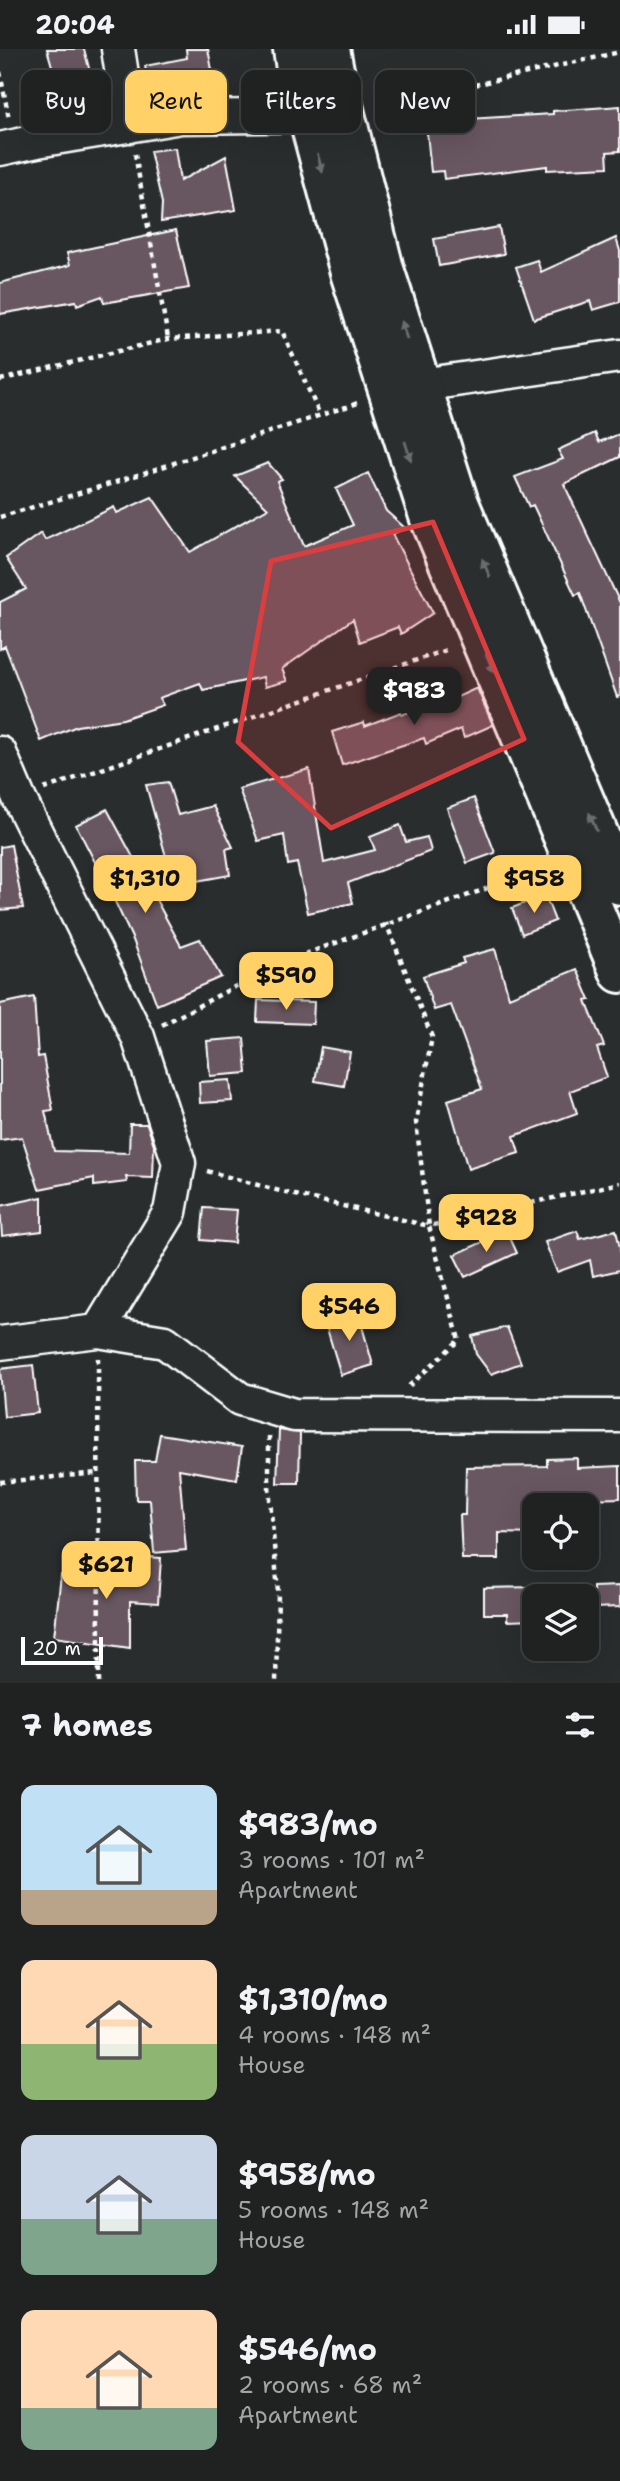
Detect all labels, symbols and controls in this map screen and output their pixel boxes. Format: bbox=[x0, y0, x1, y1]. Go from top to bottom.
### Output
text: 20:04 bbox=[35, 7, 115, 42]
chip: Buy bbox=[21, 70, 111, 133]
chip: Rent bbox=[125, 70, 227, 133]
chip: Filters bbox=[241, 70, 361, 133]
chip: New bbox=[375, 70, 475, 133]
one-way arrow bbox=[316, 153, 326, 174]
one-way arrow bbox=[398, 319, 408, 340]
one-way arrow bbox=[403, 440, 413, 461]
one-way arrow bbox=[480, 557, 491, 578]
one-way arrow bbox=[485, 652, 496, 673]
pin: $983 bbox=[373, 667, 455, 727]
text: $983 bbox=[383, 675, 446, 705]
one-way arrow bbox=[588, 812, 599, 833]
pin: $1,310 bbox=[88, 855, 202, 915]
pin: $958 bbox=[493, 855, 575, 915]
text: $1,310 bbox=[109, 863, 181, 893]
text: $958 bbox=[503, 863, 565, 893]
pin: $590 bbox=[245, 953, 327, 1012]
text: $590 bbox=[255, 960, 317, 990]
pin: $928 bbox=[445, 1195, 527, 1254]
text: $928 bbox=[455, 1202, 517, 1232]
pin: $546 bbox=[308, 1283, 390, 1343]
text: $546 bbox=[318, 1291, 380, 1321]
map controls bbox=[522, 1493, 599, 1661]
button: locate bbox=[522, 1493, 599, 1570]
pin: $621 bbox=[65, 1541, 147, 1601]
text: $621 bbox=[78, 1549, 134, 1579]
button: layers bbox=[522, 1584, 599, 1661]
scale bar bbox=[21, 1634, 103, 1666]
text: 20 m bbox=[32, 1636, 81, 1661]
text: 7 homes bbox=[21, 1705, 153, 1746]
icon: filters bbox=[561, 1706, 599, 1744]
text: $983/mo bbox=[238, 1804, 378, 1845]
icon: home bbox=[77, 1813, 161, 1897]
text: 3 rooms · 101 m² bbox=[238, 1845, 425, 1875]
text: Apartment bbox=[238, 1875, 358, 1905]
text: $1,310/mo bbox=[238, 1979, 388, 2020]
icon: home bbox=[77, 1988, 161, 2072]
text: 4 rooms · 148 m² bbox=[238, 2020, 431, 2050]
text: House bbox=[238, 2050, 306, 2080]
text: $958/mo bbox=[238, 2154, 376, 2195]
icon: home bbox=[77, 2163, 161, 2247]
text: 5 rooms · 148 m² bbox=[238, 2195, 429, 2225]
text: House bbox=[238, 2225, 306, 2255]
text: $546/mo bbox=[238, 2329, 377, 2370]
icon: home bbox=[77, 2338, 161, 2422]
text: 2 rooms · 68 m² bbox=[238, 2370, 422, 2400]
text: Apartment bbox=[238, 2400, 358, 2430]

